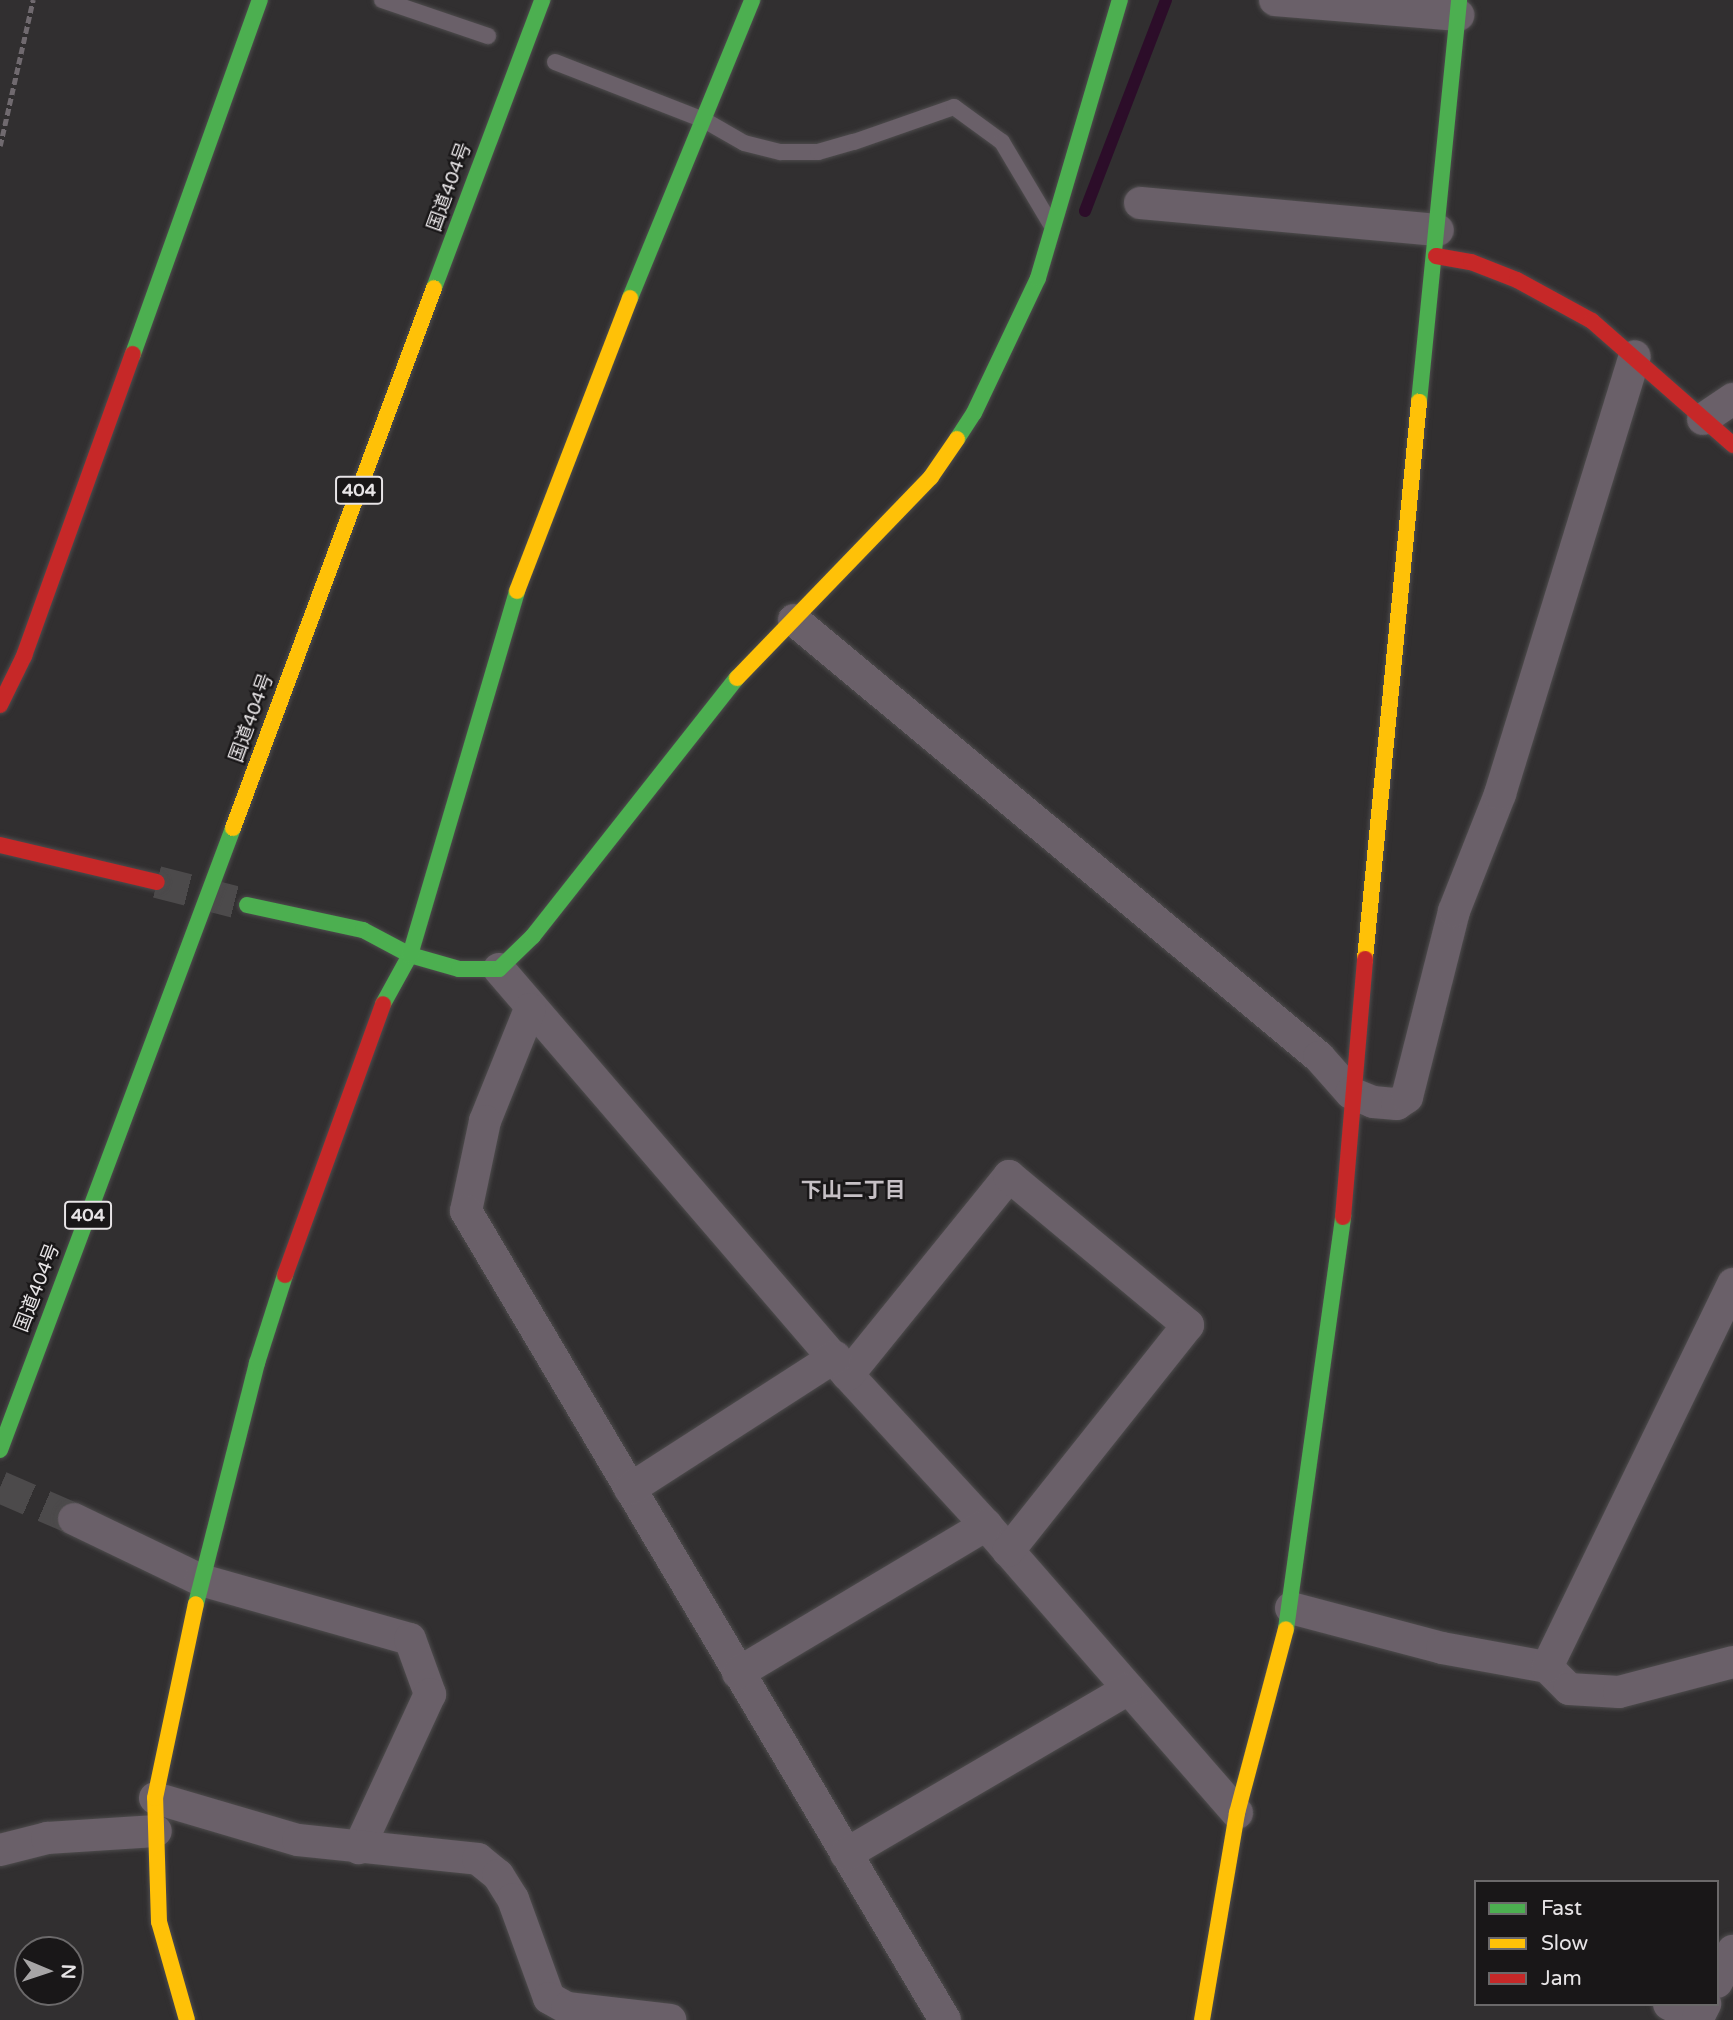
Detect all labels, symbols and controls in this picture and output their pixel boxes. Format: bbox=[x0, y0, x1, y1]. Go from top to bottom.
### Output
street label: 国道404号 bbox=[423, 140, 477, 234]
road number: 404 bbox=[334, 476, 384, 504]
street label: 国道404号 bbox=[225, 671, 279, 765]
district label: 下山二丁目 bbox=[801, 1178, 905, 1204]
road number: 404 bbox=[64, 1200, 112, 1230]
street label: 国道404号 bbox=[11, 1241, 65, 1335]
legend bbox=[1474, 1880, 1719, 2006]
text: Fast bbox=[1541, 1896, 1582, 1921]
text: Slow bbox=[1541, 1931, 1588, 1956]
north arrow bbox=[14, 1936, 84, 2006]
text: N bbox=[57, 1964, 79, 1980]
text: Jam bbox=[1541, 1966, 1582, 1991]

